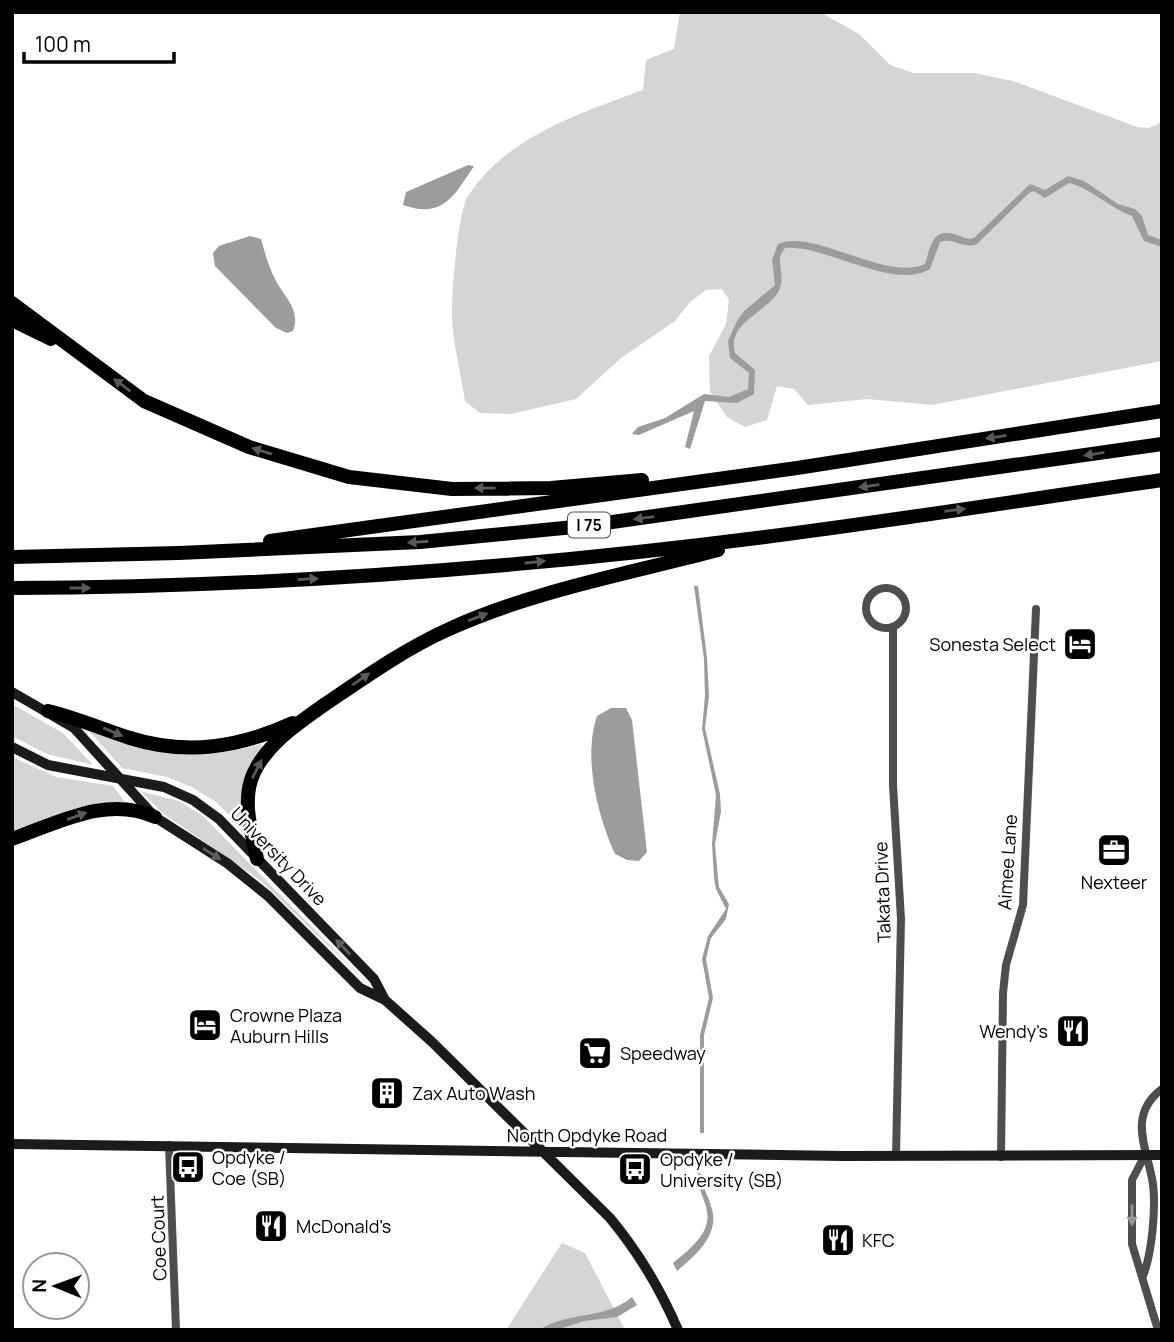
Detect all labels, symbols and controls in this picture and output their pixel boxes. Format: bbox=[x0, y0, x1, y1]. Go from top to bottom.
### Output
scale bar bbox=[24, 21, 175, 65]
text: 100 m bbox=[35, 30, 91, 58]
one-way arrow bbox=[113, 378, 131, 392]
one-way arrow bbox=[985, 432, 1007, 443]
one-way arrow bbox=[251, 446, 272, 456]
one-way arrow bbox=[1083, 449, 1105, 460]
one-way arrow bbox=[858, 481, 880, 492]
one-way arrow bbox=[474, 482, 496, 494]
one-way arrow bbox=[944, 504, 966, 515]
road number: I 75 bbox=[568, 512, 610, 538]
one-way arrow bbox=[633, 513, 655, 524]
one-way arrow bbox=[406, 536, 428, 547]
one-way arrow bbox=[524, 556, 546, 567]
one-way arrow bbox=[297, 574, 319, 585]
one-way arrow bbox=[70, 582, 92, 594]
one-way arrow bbox=[468, 612, 489, 623]
hotel icon: Sonesta Select bbox=[1061, 625, 1099, 663]
place label: Sonesta Select bbox=[929, 632, 1056, 656]
one-way arrow bbox=[352, 672, 370, 686]
one-way arrow bbox=[103, 726, 124, 737]
one-way arrow bbox=[251, 759, 262, 779]
street label: University Drive bbox=[226, 801, 332, 911]
one-way arrow bbox=[66, 810, 87, 821]
street label: Aimee Lane bbox=[992, 813, 1022, 911]
office icon: Nexteer bbox=[1095, 831, 1133, 869]
street label: Takata Drive bbox=[868, 841, 896, 943]
one-way arrow bbox=[202, 847, 221, 860]
place label: Nexteer bbox=[1081, 870, 1148, 894]
one-way arrow bbox=[336, 939, 352, 956]
place label: Crowne Plaza Auburn Hills bbox=[230, 1003, 342, 1048]
hotel icon: Crowne Plaza Auburn Hills bbox=[186, 1006, 224, 1044]
restaurant icon: Wendy's bbox=[1054, 1012, 1092, 1050]
place label: Wendy's bbox=[979, 1019, 1048, 1043]
supermarket icon: Speedway bbox=[576, 1034, 614, 1072]
place label: Speedway bbox=[620, 1041, 706, 1065]
building icon: Zax Auto Wash bbox=[368, 1074, 406, 1112]
place label: Zax Auto Wash bbox=[412, 1081, 536, 1105]
street label: North Opdyke Road bbox=[507, 1123, 667, 1147]
place label: Opdyke / Coe (SB) bbox=[212, 1145, 286, 1190]
place label: Opdyke / University (SB) bbox=[660, 1147, 783, 1192]
bus stop icon: Opdyke / Coe (SB) bbox=[169, 1148, 207, 1186]
bus stop icon: Opdyke / University (SB) bbox=[616, 1150, 654, 1188]
street label: Coe Court bbox=[145, 1195, 171, 1281]
one-way arrow bbox=[1126, 1204, 1138, 1226]
restaurant icon: McDonald's bbox=[252, 1207, 290, 1245]
place label: McDonald's bbox=[296, 1214, 391, 1238]
restaurant icon: KFC bbox=[819, 1221, 857, 1259]
place label: KFC bbox=[862, 1228, 895, 1252]
north arrow bbox=[21, 1251, 91, 1321]
text: N bbox=[26, 1279, 52, 1293]

